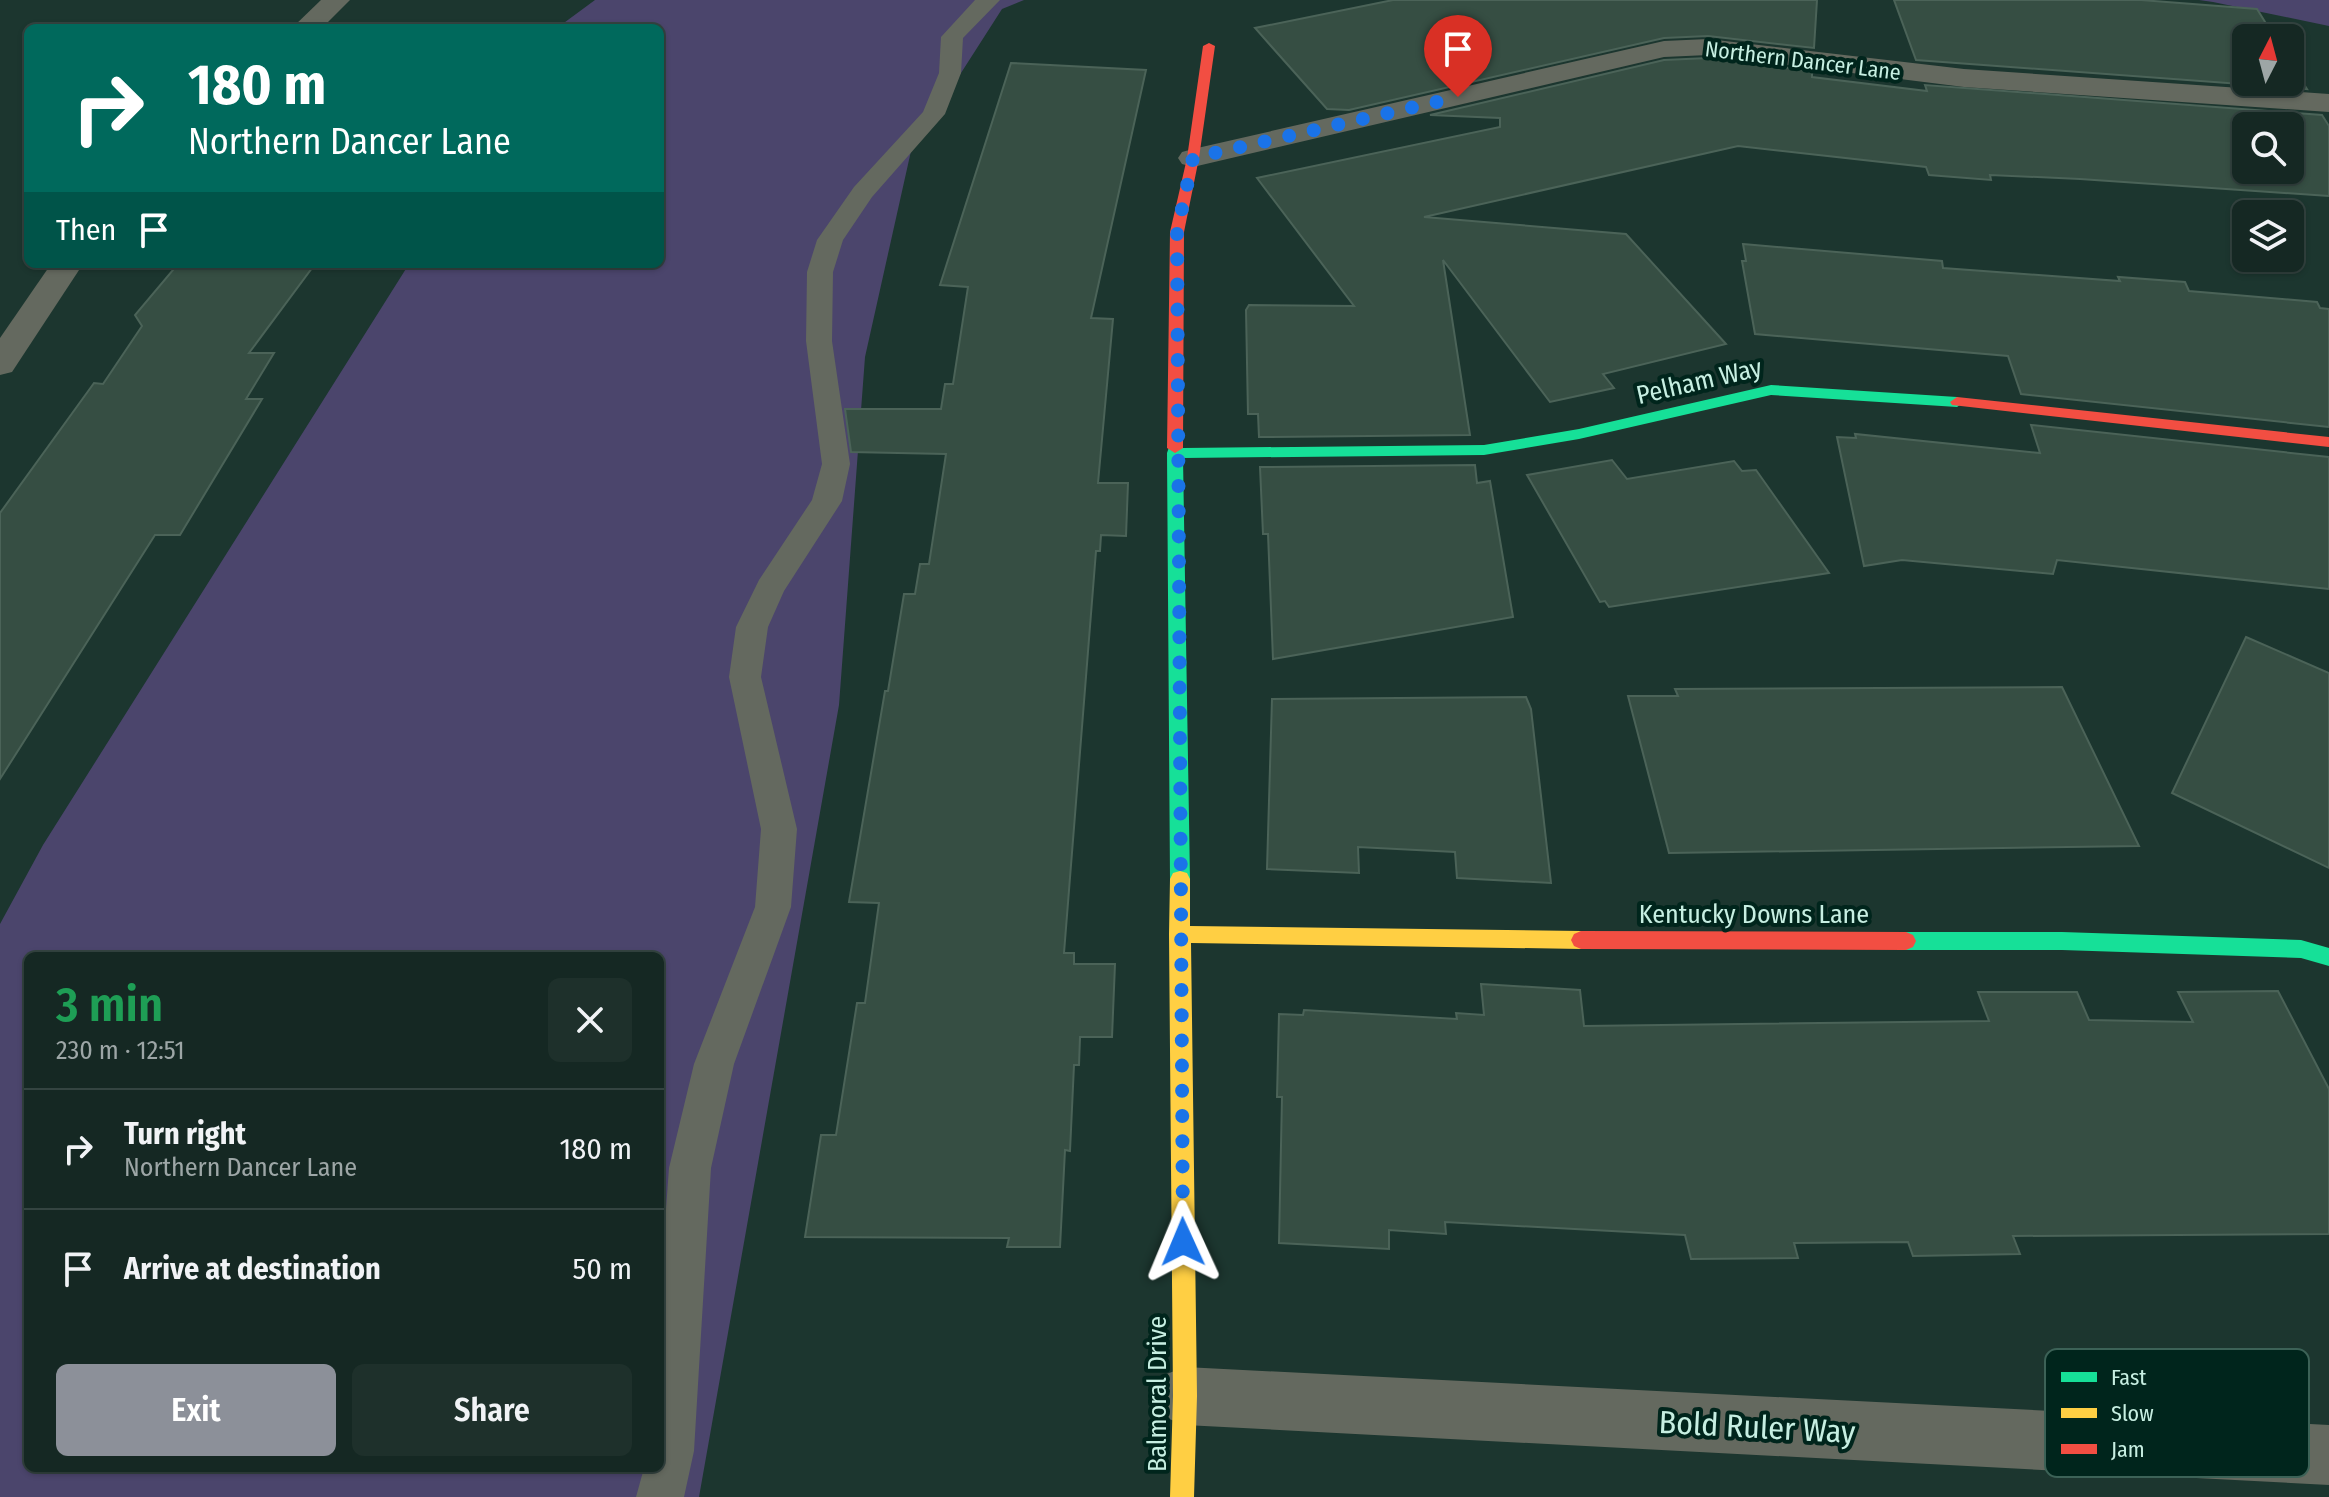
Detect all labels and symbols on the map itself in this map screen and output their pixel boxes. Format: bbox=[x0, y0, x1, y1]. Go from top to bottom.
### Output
pin bbox=[1424, 15, 1492, 97]
north arrow bbox=[2232, 24, 2304, 96]
street label: Northern Dancer Lane bbox=[1703, 35, 1902, 86]
street label: Pelham Way bbox=[1633, 352, 1765, 411]
street label: Kentucky Downs Lane bbox=[1639, 899, 1869, 930]
position arrow bbox=[1141, 1200, 1225, 1284]
street label: Balmoral Drive bbox=[1142, 1316, 1173, 1472]
legend bbox=[2045, 1349, 2309, 1477]
text: Fast bbox=[2111, 1364, 2147, 1391]
text: Slow bbox=[2111, 1400, 2154, 1427]
street label: Bold Ruler Way bbox=[1658, 1403, 1857, 1451]
text: Jam bbox=[2111, 1436, 2145, 1463]

